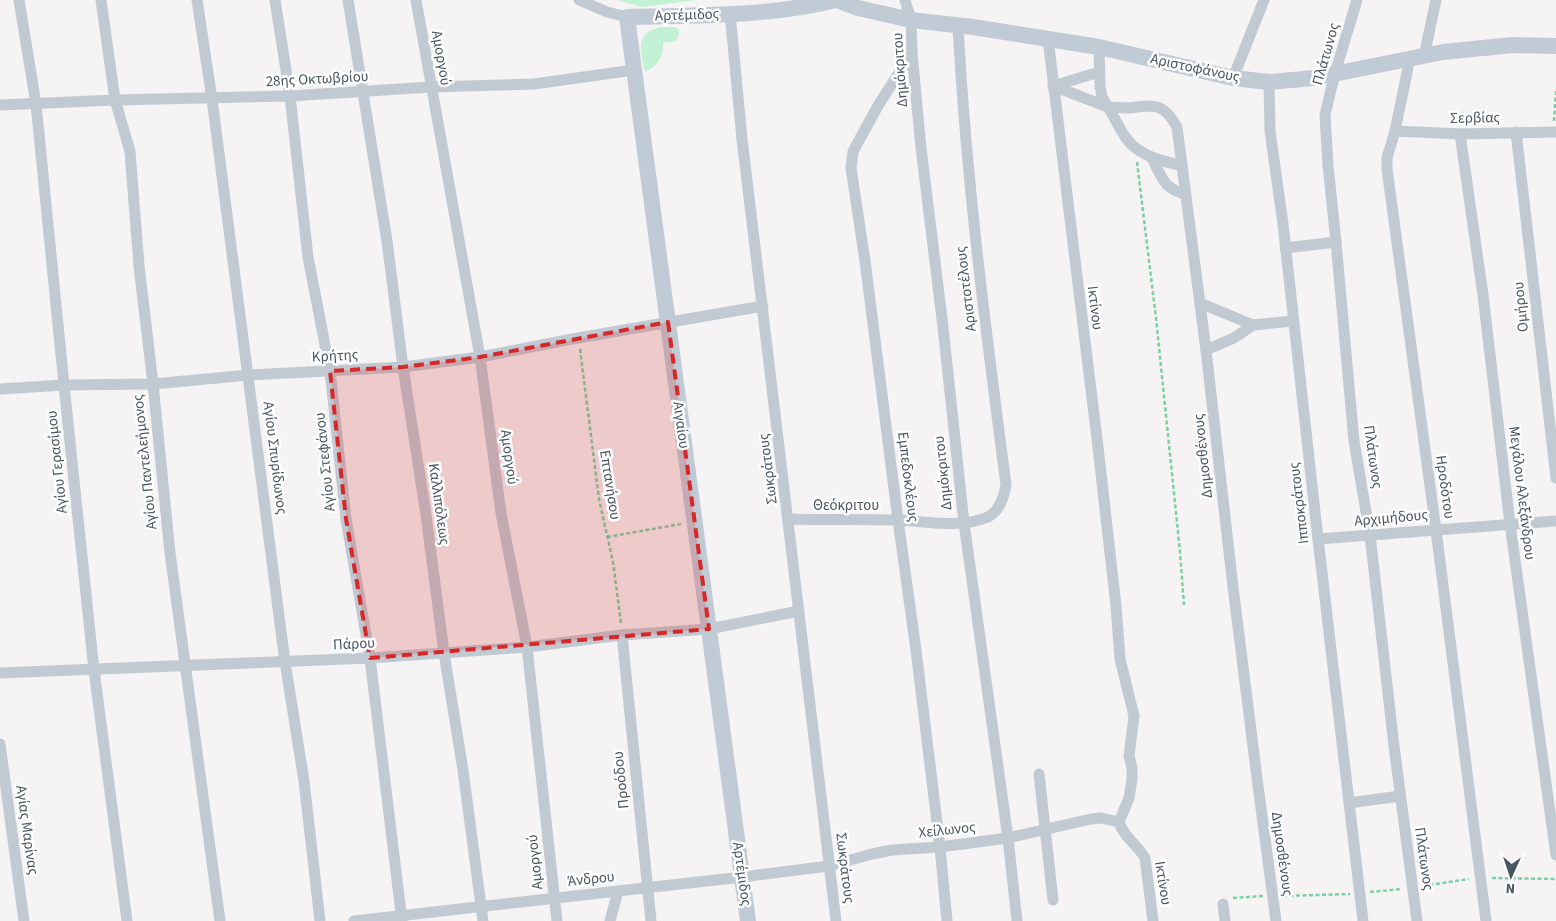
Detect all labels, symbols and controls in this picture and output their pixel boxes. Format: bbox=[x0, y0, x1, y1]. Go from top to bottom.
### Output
street label: Αρτέμιδος bbox=[654, 3, 720, 27]
street label: Πλάτωνος bbox=[1307, 20, 1345, 88]
street label: Αμοργού bbox=[426, 29, 456, 87]
street label: Δημόκριτου bbox=[887, 32, 913, 108]
street label: Αριστοφάνους bbox=[1148, 48, 1242, 88]
street label: 28ης Οκτωβρίου bbox=[265, 66, 369, 92]
street label: Σερβίας bbox=[1450, 107, 1501, 129]
street label: Αριστοτέλους bbox=[950, 245, 982, 333]
street label: Ομήρου bbox=[1508, 281, 1534, 333]
street label: Ικτίνου bbox=[1082, 285, 1108, 331]
street label: Κρήτης bbox=[311, 344, 359, 368]
street label: Αγίου Παντελεήμονος bbox=[127, 393, 163, 531]
street label: Αγίου Σπυρίδωνος bbox=[258, 400, 292, 516]
street label: Αιγαίου bbox=[667, 400, 695, 450]
street label: Αγίου Γερασίμου bbox=[41, 410, 73, 514]
street label: Αγίου Στεφάνου bbox=[309, 411, 341, 513]
street label: Δημοσθένους bbox=[1188, 412, 1218, 499]
street label: Πλάτωνος bbox=[1358, 424, 1388, 491]
street label: Μεγάλου Αλεξάνδρου bbox=[1503, 425, 1541, 561]
street label: Αμοργού bbox=[495, 428, 523, 486]
street label: Εμπεδοκλέους bbox=[892, 431, 924, 524]
street label: Σωκράτους bbox=[753, 432, 783, 506]
street label: Δημόκριτου bbox=[929, 435, 957, 511]
street label: Επτανήσου bbox=[594, 449, 626, 521]
street label: Ηροδότου bbox=[1430, 454, 1460, 520]
street label: Ιπποκράτους bbox=[1284, 460, 1314, 545]
street label: Καλλιπόλεως bbox=[423, 462, 455, 547]
street label: Θεόκριτου bbox=[813, 495, 879, 516]
street label: Αρχιμήδους bbox=[1353, 504, 1429, 532]
street label: Πάρου bbox=[332, 632, 376, 656]
street label: Προόδου bbox=[608, 750, 634, 810]
street label: Αγίας Μαρίνας bbox=[10, 784, 44, 877]
street label: Δημοσθένους bbox=[1266, 810, 1298, 898]
street label: Χείλωνος bbox=[917, 817, 977, 843]
street label: Πλάτωνος bbox=[1409, 826, 1439, 893]
street label: Σωκράτους bbox=[830, 831, 860, 905]
street label: Αμοργού bbox=[522, 833, 548, 891]
street label: Αρτέμιδος bbox=[727, 841, 757, 908]
north arrow bbox=[1486, 851, 1536, 901]
street label: Ικτίνου bbox=[1149, 860, 1177, 906]
street label: Άνδρου bbox=[566, 866, 616, 892]
text: N bbox=[1505, 878, 1516, 898]

